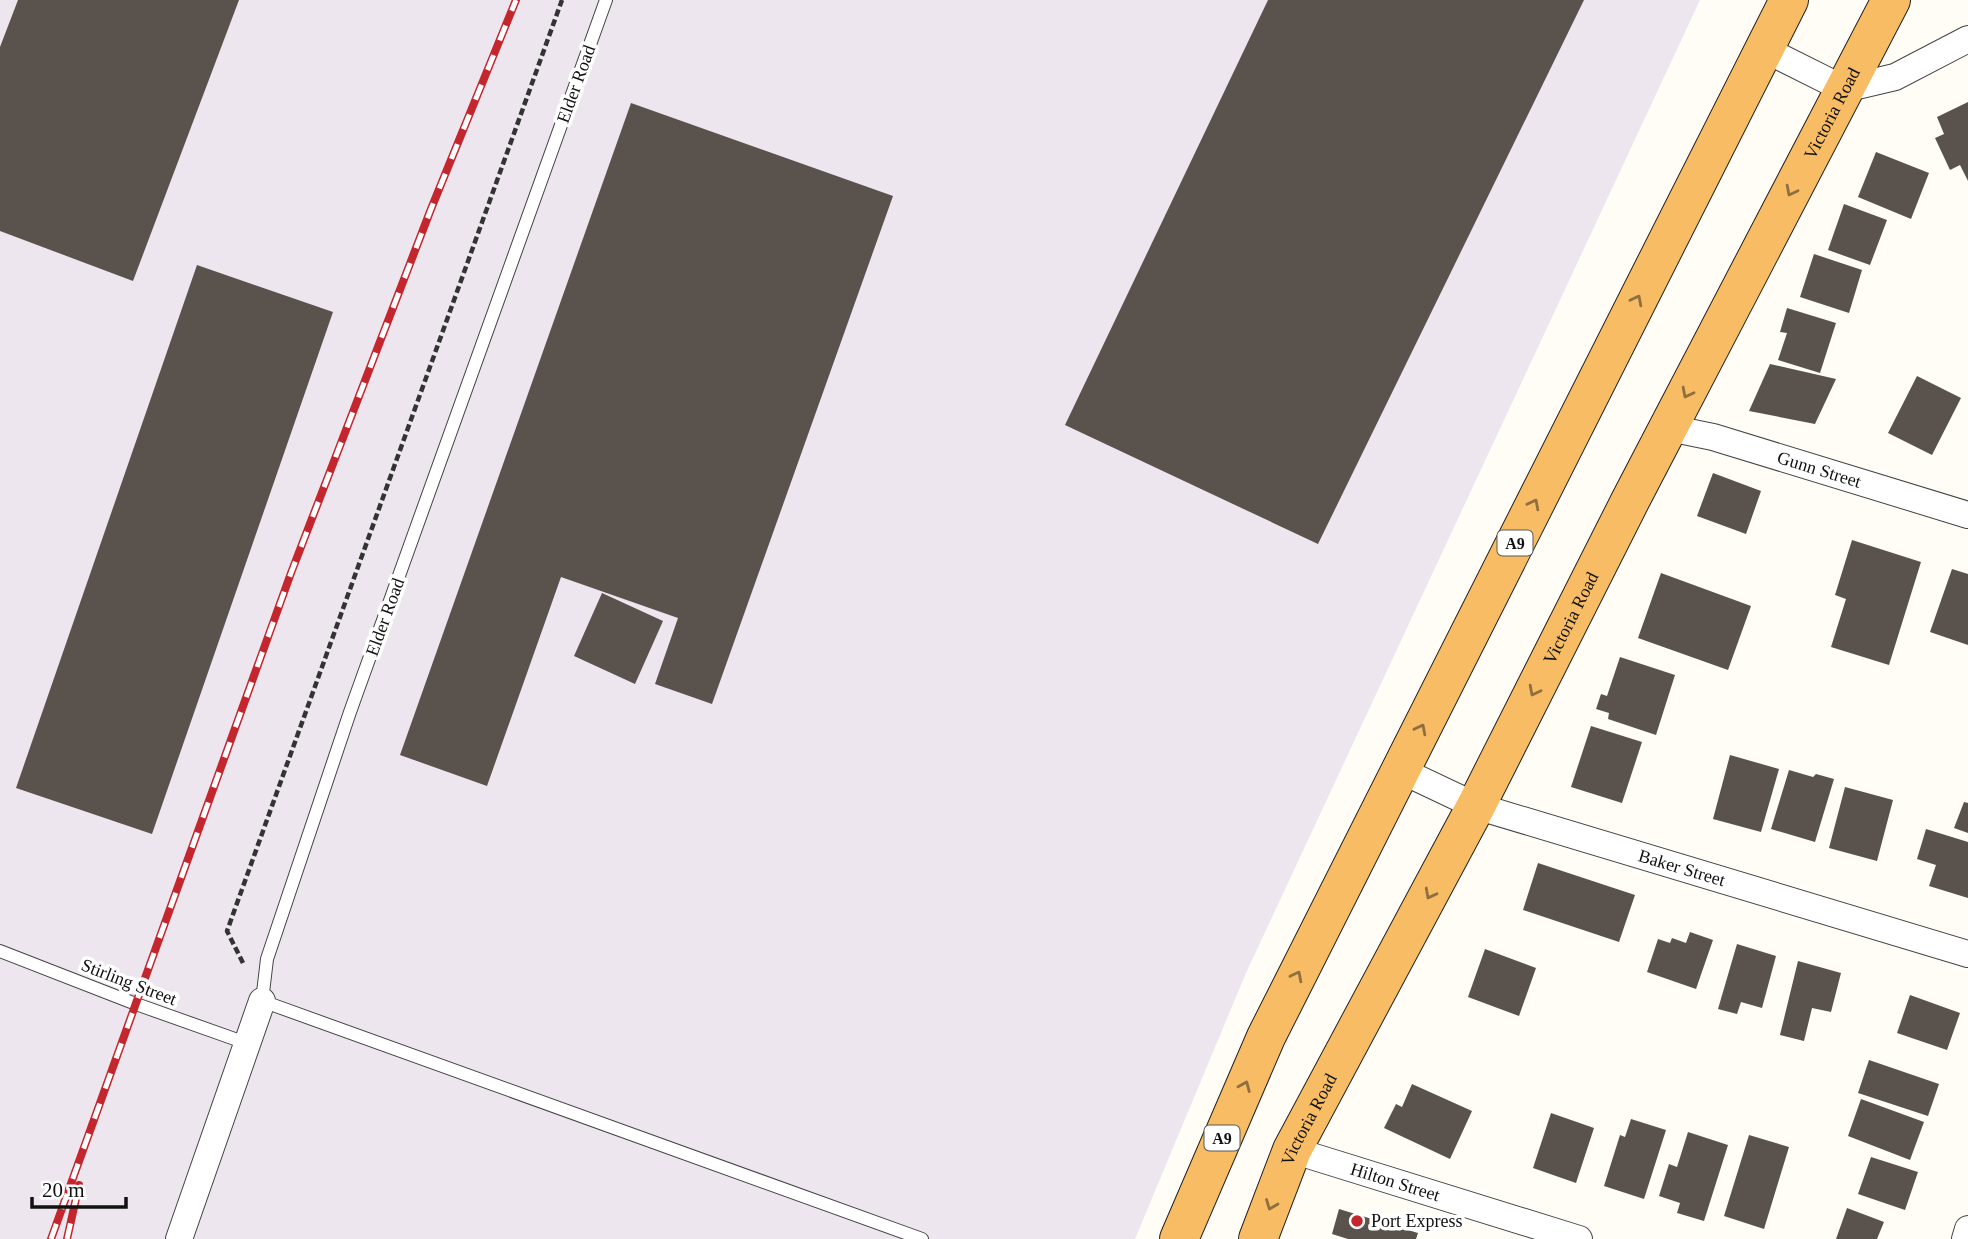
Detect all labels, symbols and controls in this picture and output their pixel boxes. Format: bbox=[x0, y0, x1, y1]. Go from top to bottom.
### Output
street label: Elder Road bbox=[553, 42, 599, 126]
street label: Victoria Road bbox=[1800, 64, 1864, 163]
one-way arrow bbox=[1786, 184, 1800, 196]
one-way arrow bbox=[1628, 295, 1642, 308]
one-way arrow bbox=[1681, 386, 1695, 398]
street label: Gunn Street bbox=[1775, 447, 1864, 492]
one-way arrow bbox=[1526, 498, 1540, 511]
road number: A9 bbox=[1498, 530, 1532, 556]
street label: Victoria Road bbox=[1539, 569, 1602, 667]
street label: Elder Road bbox=[362, 575, 408, 659]
one-way arrow bbox=[1529, 684, 1543, 697]
one-way arrow bbox=[1412, 723, 1426, 736]
street label: Baker Street bbox=[1636, 845, 1728, 890]
one-way arrow bbox=[1424, 886, 1438, 899]
street label: Stirling Street bbox=[79, 955, 179, 1009]
one-way arrow bbox=[1288, 971, 1302, 983]
street label: Victoria Road bbox=[1277, 1070, 1341, 1168]
one-way arrow bbox=[1236, 1081, 1250, 1093]
road number: A9 bbox=[1204, 1126, 1240, 1150]
street label: Hilton Street bbox=[1348, 1159, 1442, 1205]
scale bar bbox=[32, 1166, 126, 1210]
text: 20 m bbox=[42, 1178, 85, 1202]
one-way arrow bbox=[1265, 1199, 1279, 1211]
place label: Port Express bbox=[1371, 1211, 1463, 1231]
marker: Port Express bbox=[1349, 1213, 1365, 1229]

